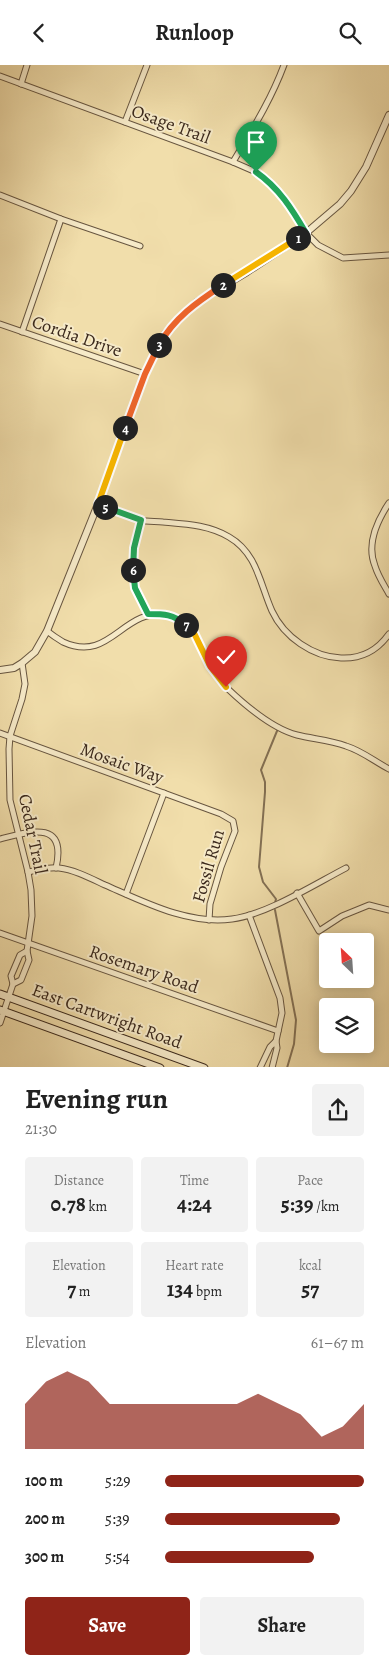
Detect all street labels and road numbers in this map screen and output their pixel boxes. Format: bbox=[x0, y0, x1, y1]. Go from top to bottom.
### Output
street label: Osage Trail bbox=[128, 99, 214, 150]
street label: Cordia Drive bbox=[29, 309, 125, 363]
street label: Mosaic Way bbox=[77, 737, 168, 790]
street label: Cedar Trail bbox=[13, 792, 53, 877]
street label: Fossil Run bbox=[186, 827, 230, 905]
street label: Rosemary Road bbox=[86, 939, 202, 999]
street label: East Cartwright Road bbox=[29, 978, 186, 1054]

